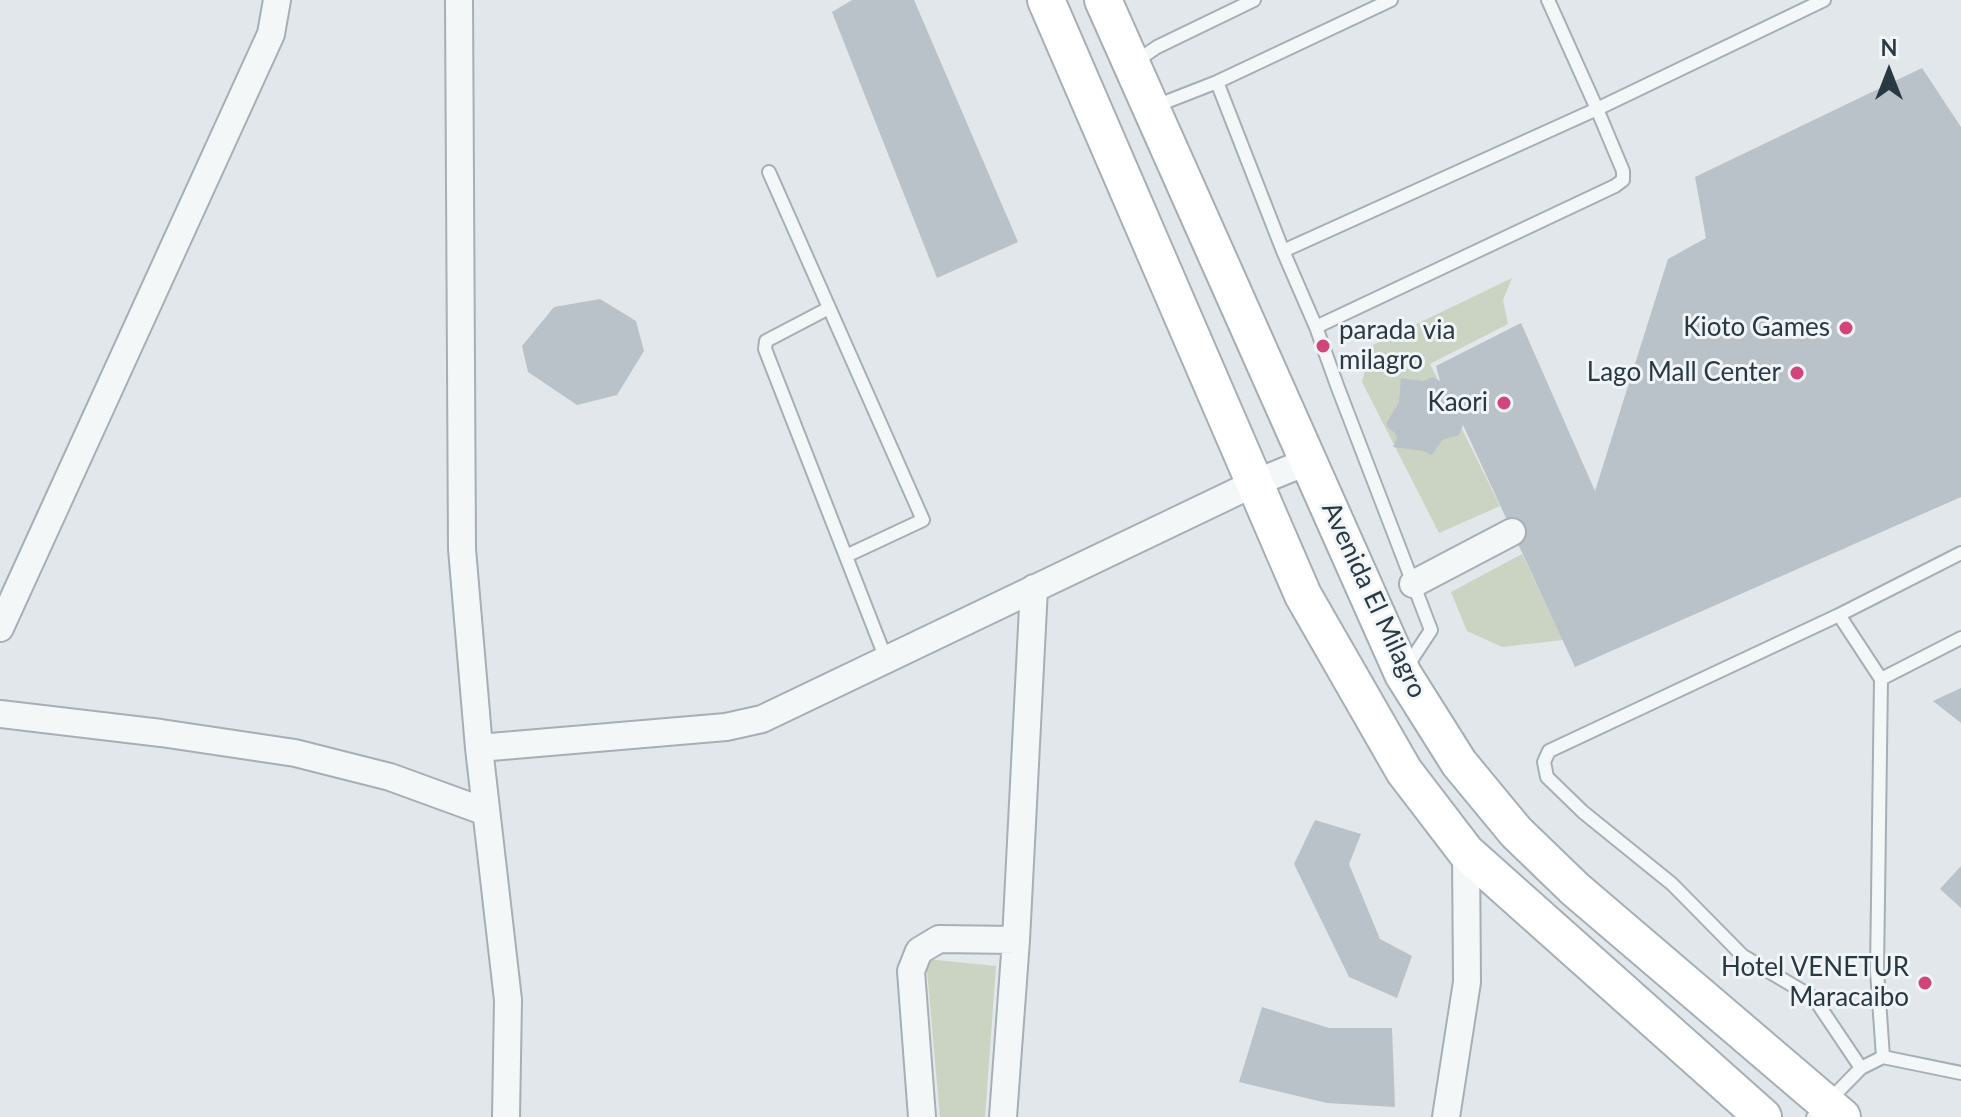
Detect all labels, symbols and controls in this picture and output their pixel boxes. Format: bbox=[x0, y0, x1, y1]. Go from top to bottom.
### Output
north arrow bbox=[1849, 32, 1929, 112]
text: N bbox=[1881, 34, 1897, 61]
place label: Kioto Games bbox=[1683, 312, 1830, 344]
place label: parada via milagro bbox=[1339, 315, 1455, 376]
marker: Kioto Games bbox=[1837, 319, 1855, 337]
marker: parada via milagro bbox=[1314, 337, 1332, 355]
place label: Lago Mall Center bbox=[1587, 357, 1781, 389]
marker: Lago Mall Center bbox=[1788, 364, 1806, 382]
place label: Kaori bbox=[1427, 387, 1488, 419]
marker: Kaori bbox=[1495, 394, 1513, 412]
street label: Avenida El Milagro bbox=[1315, 497, 1433, 703]
place label: Hotel VENETUR Maracaibo bbox=[1721, 952, 1909, 1014]
marker: Hotel VENETUR Maracaibo bbox=[1916, 974, 1934, 992]

